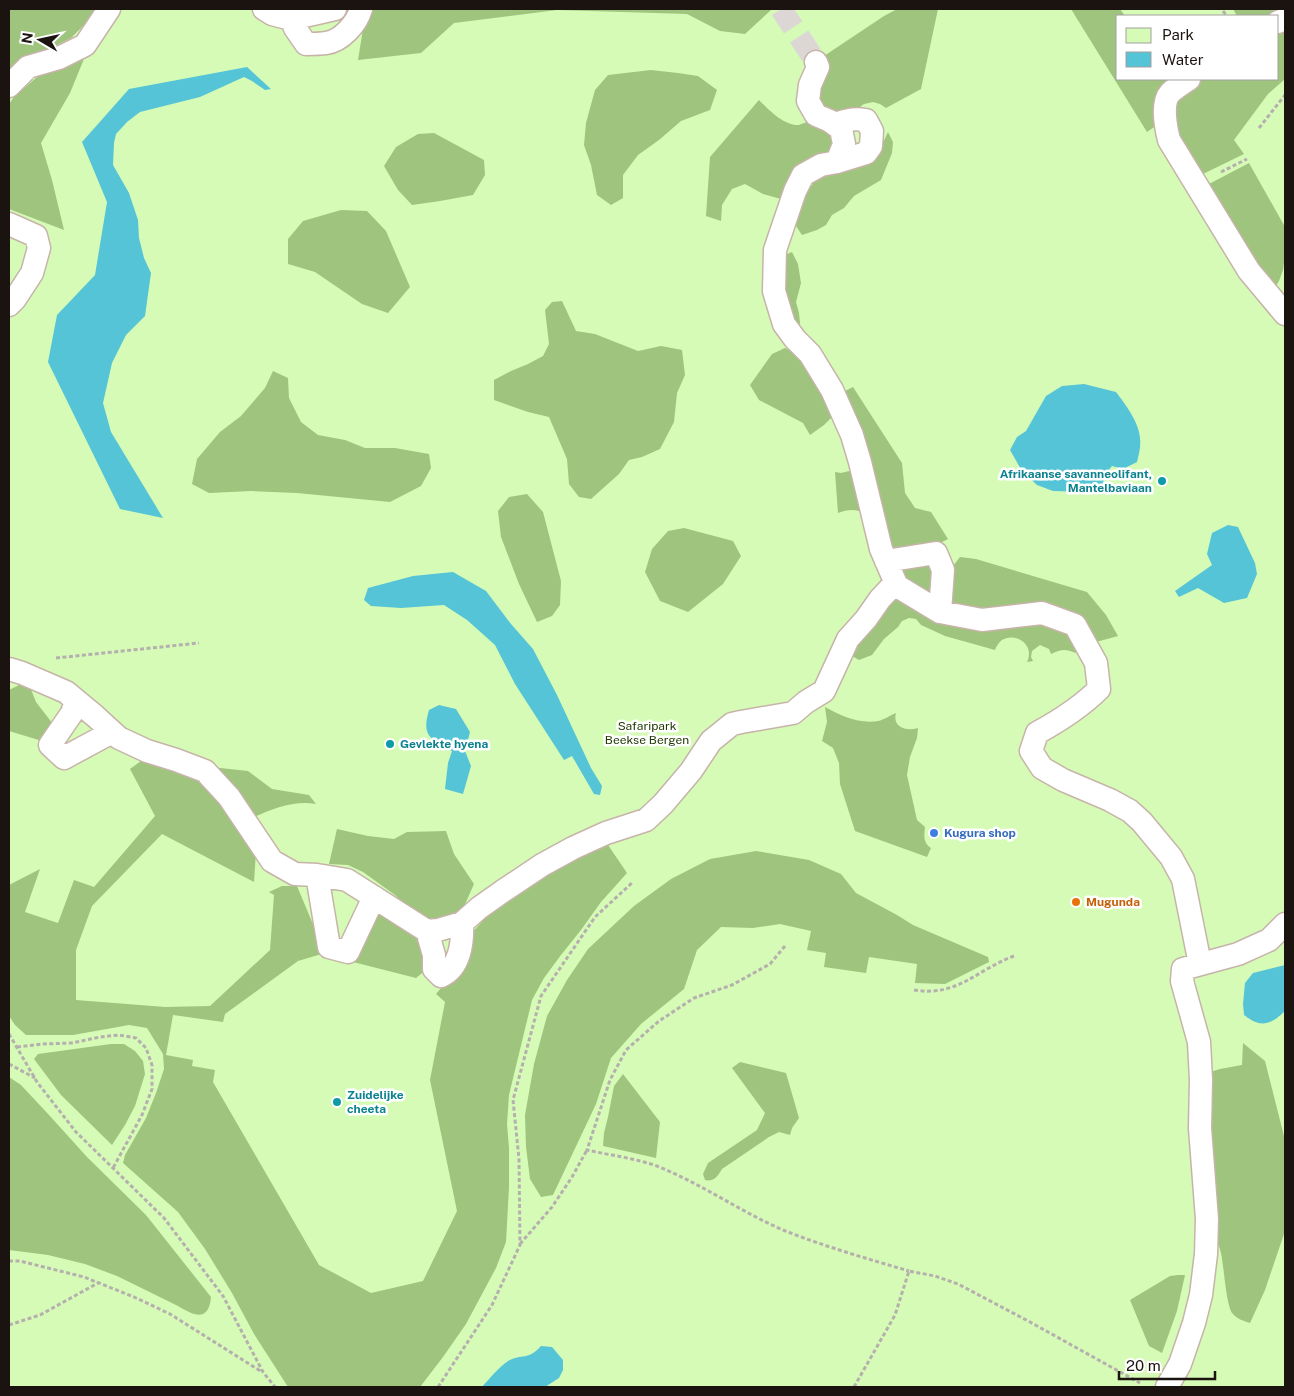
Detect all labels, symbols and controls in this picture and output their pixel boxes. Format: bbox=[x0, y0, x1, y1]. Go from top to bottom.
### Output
north arrow bbox=[15, 15, 65, 65]
legend bbox=[1116, 15, 1279, 80]
text: Park bbox=[1162, 26, 1194, 43]
text: N bbox=[18, 31, 36, 45]
text: Water bbox=[1162, 51, 1204, 68]
place label: Afrikaanse savanneolifant, Mantelbaviaan bbox=[1000, 467, 1152, 495]
marker: Afrikaanse savanneolifant, Mantelbaviaan bbox=[1156, 475, 1168, 487]
park label: Safaripark Beekse Bergen bbox=[605, 719, 689, 747]
place label: Gevlekte hyena bbox=[400, 737, 488, 751]
marker: Gevlekte hyena bbox=[384, 738, 396, 750]
place label: Kugura shop bbox=[944, 826, 1016, 840]
marker: Kugura shop bbox=[928, 827, 940, 839]
place label: Mugunda bbox=[1086, 895, 1140, 909]
marker: Mugunda bbox=[1070, 896, 1082, 908]
place label: Zuidelijke cheeta bbox=[347, 1088, 404, 1116]
marker: Zuidelijke cheeta bbox=[331, 1096, 343, 1108]
scale bar bbox=[1119, 1348, 1215, 1380]
text: 20 m bbox=[1126, 1357, 1161, 1374]

